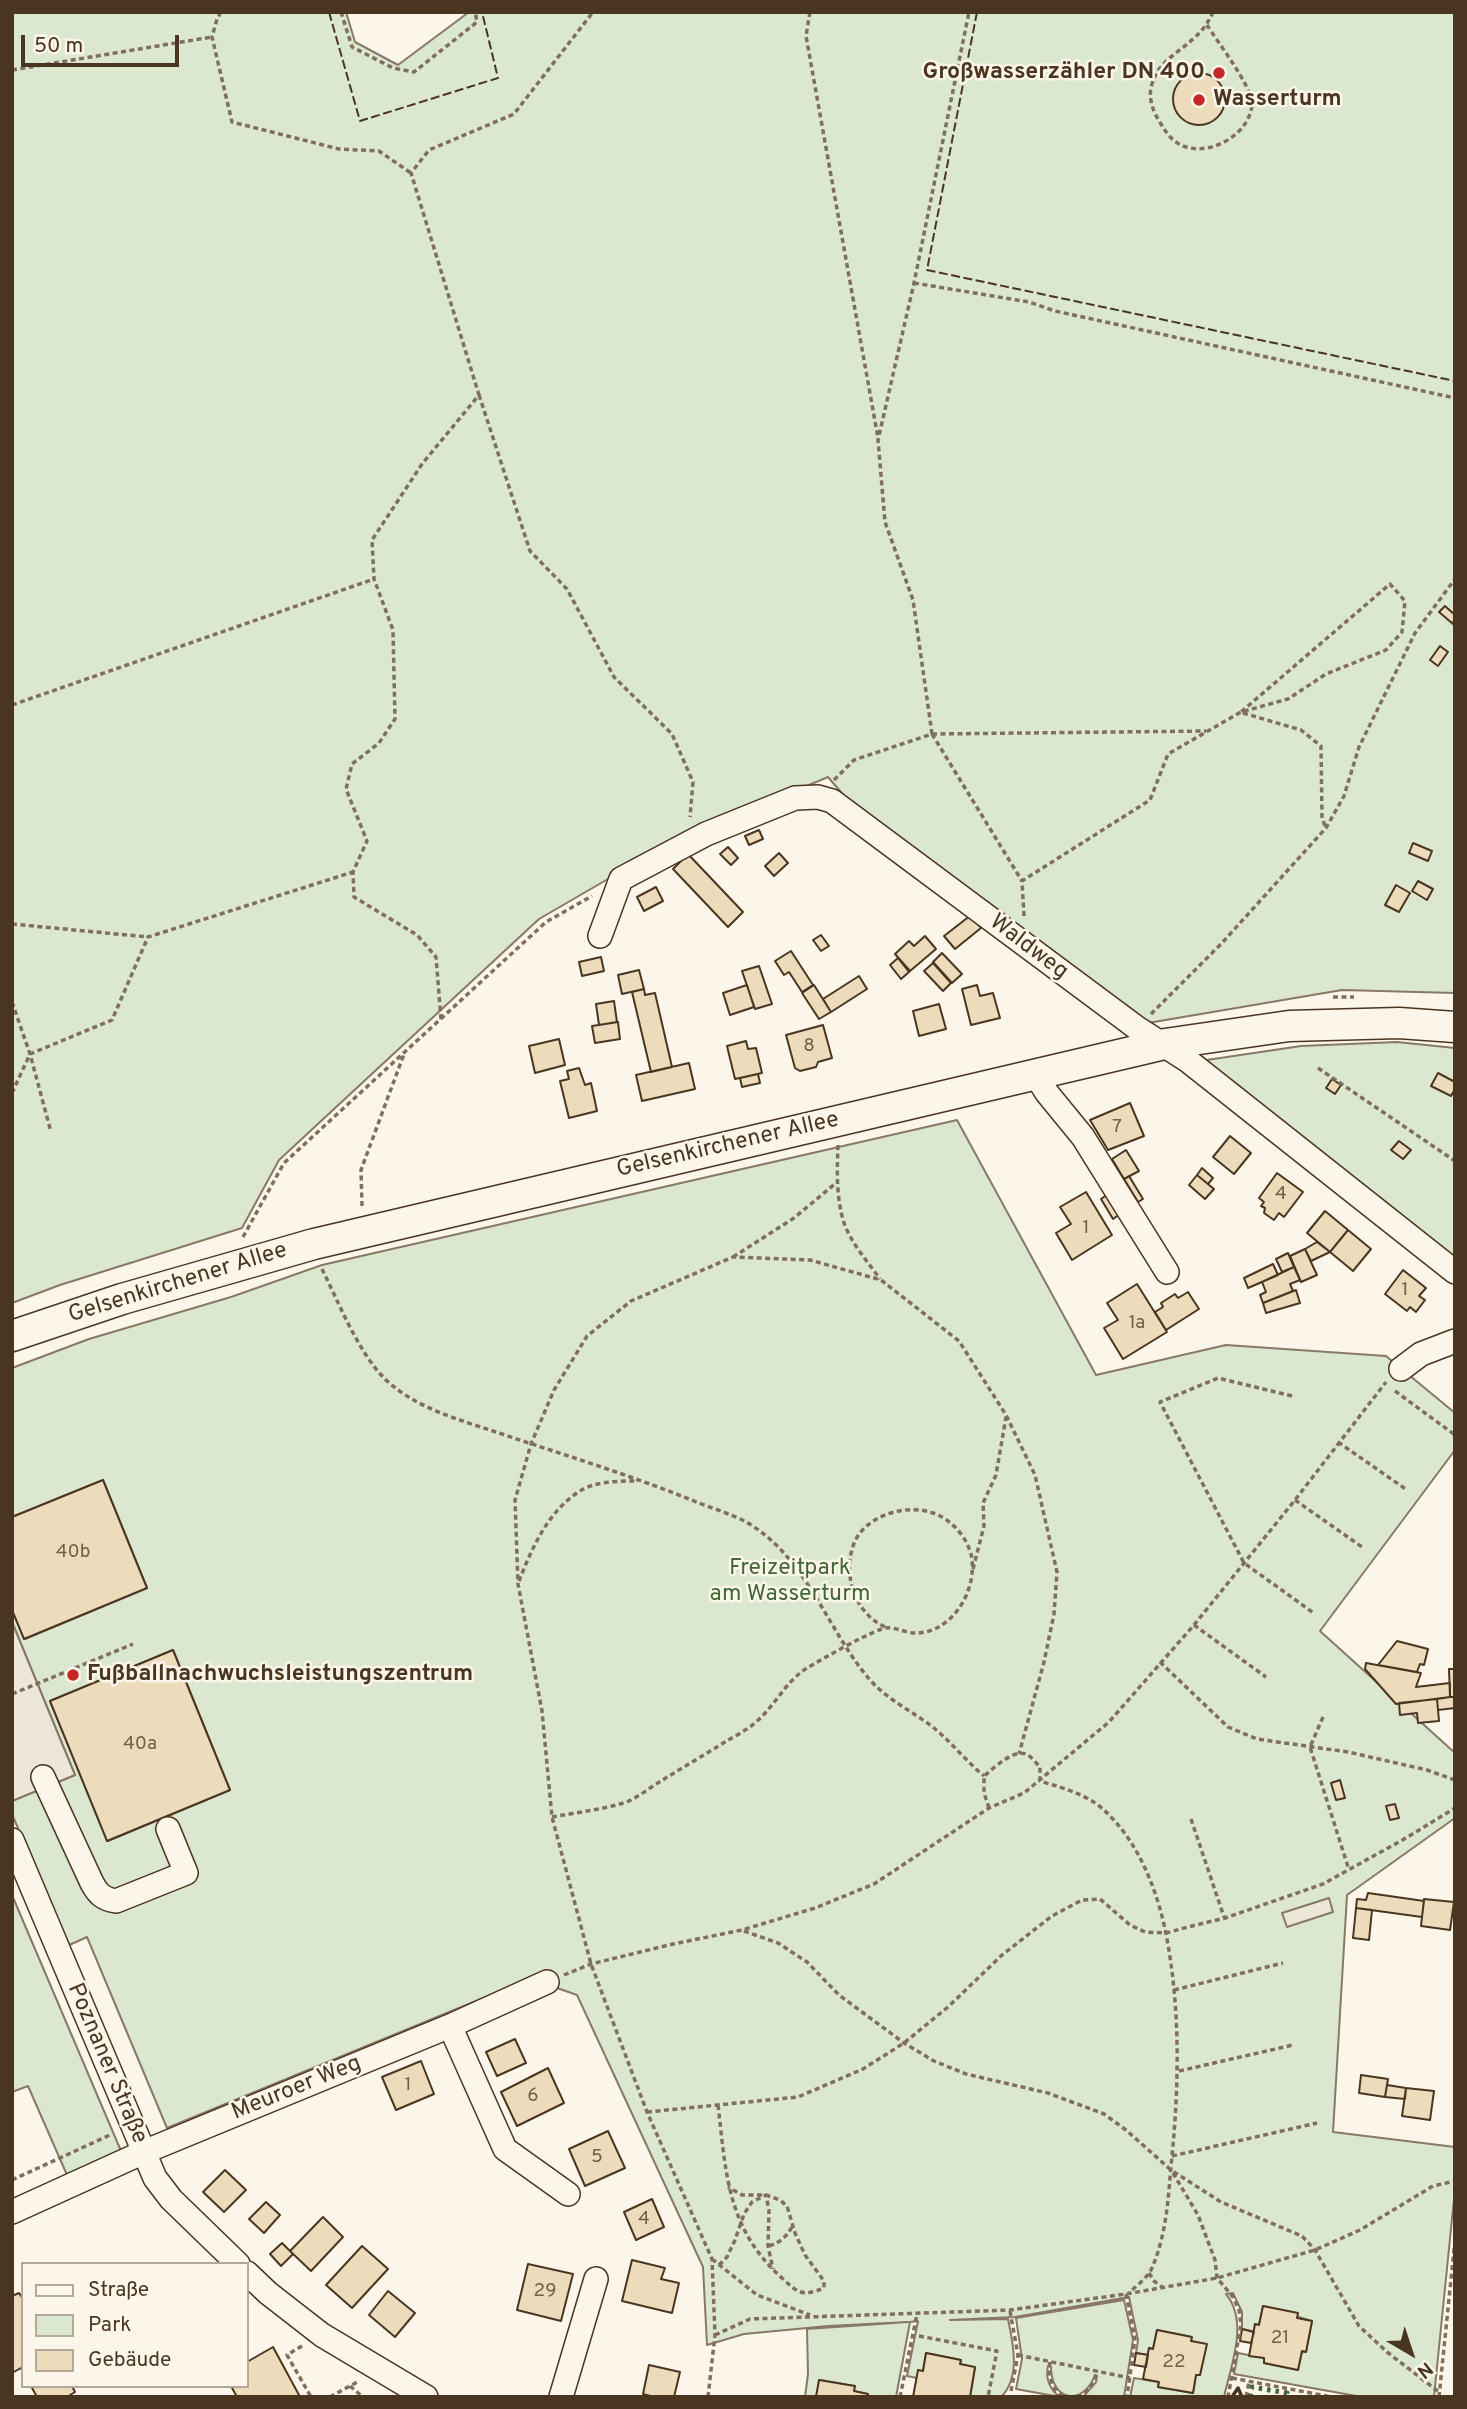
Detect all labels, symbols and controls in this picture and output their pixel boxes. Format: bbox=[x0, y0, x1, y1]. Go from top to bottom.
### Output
scale bar bbox=[24, 21, 182, 65]
text: 50 m bbox=[34, 33, 83, 60]
place label: Großwasserzähler DN 400 bbox=[922, 59, 1205, 87]
marker: Großwasserzähler DN 400 bbox=[1211, 65, 1227, 81]
place label: Wasserturm bbox=[1213, 86, 1342, 114]
marker: Wasserturm bbox=[1191, 92, 1207, 108]
street label: Waldweg bbox=[983, 909, 1073, 987]
house number: 8 bbox=[803, 1036, 815, 1058]
street label: Gelsenkirchener Allee bbox=[614, 1107, 842, 1185]
house number: 7 bbox=[1112, 1117, 1122, 1139]
house number: 4 bbox=[1275, 1184, 1287, 1206]
house number: 1 bbox=[1082, 1218, 1090, 1240]
street label: Gelsenkirchener Allee bbox=[65, 1238, 291, 1330]
house number: 1 bbox=[1401, 1280, 1409, 1302]
house number: 1a bbox=[1129, 1313, 1145, 1335]
house number: 40b bbox=[56, 1542, 90, 1564]
park label: Freizeitpark am Wasserturm bbox=[710, 1555, 870, 1609]
place label: Fußballnachwuchsleistungszentrum bbox=[87, 1661, 473, 1689]
marker: Fußballnachwuchsleistungszentrum bbox=[65, 1667, 81, 1683]
house number: 40a bbox=[123, 1734, 157, 1756]
street label: Poznaner Straße bbox=[60, 1980, 152, 2148]
street label: Meuroer Weg bbox=[228, 2051, 366, 2127]
house number: 1 bbox=[404, 2075, 412, 2097]
house number: 6 bbox=[527, 2086, 539, 2108]
house number: 5 bbox=[591, 2147, 603, 2169]
house number: 4 bbox=[638, 2209, 650, 2231]
legend bbox=[21, 2262, 248, 2388]
text: Straße bbox=[88, 2277, 149, 2304]
house number: 29 bbox=[534, 2281, 556, 2303]
text: Park bbox=[88, 2312, 131, 2339]
north arrow bbox=[1376, 2318, 1446, 2388]
house number: 21 bbox=[1271, 2328, 1289, 2350]
text: Gebäude bbox=[88, 2347, 171, 2374]
house number: 22 bbox=[1162, 2352, 1186, 2374]
text: N bbox=[1411, 2356, 1437, 2383]

